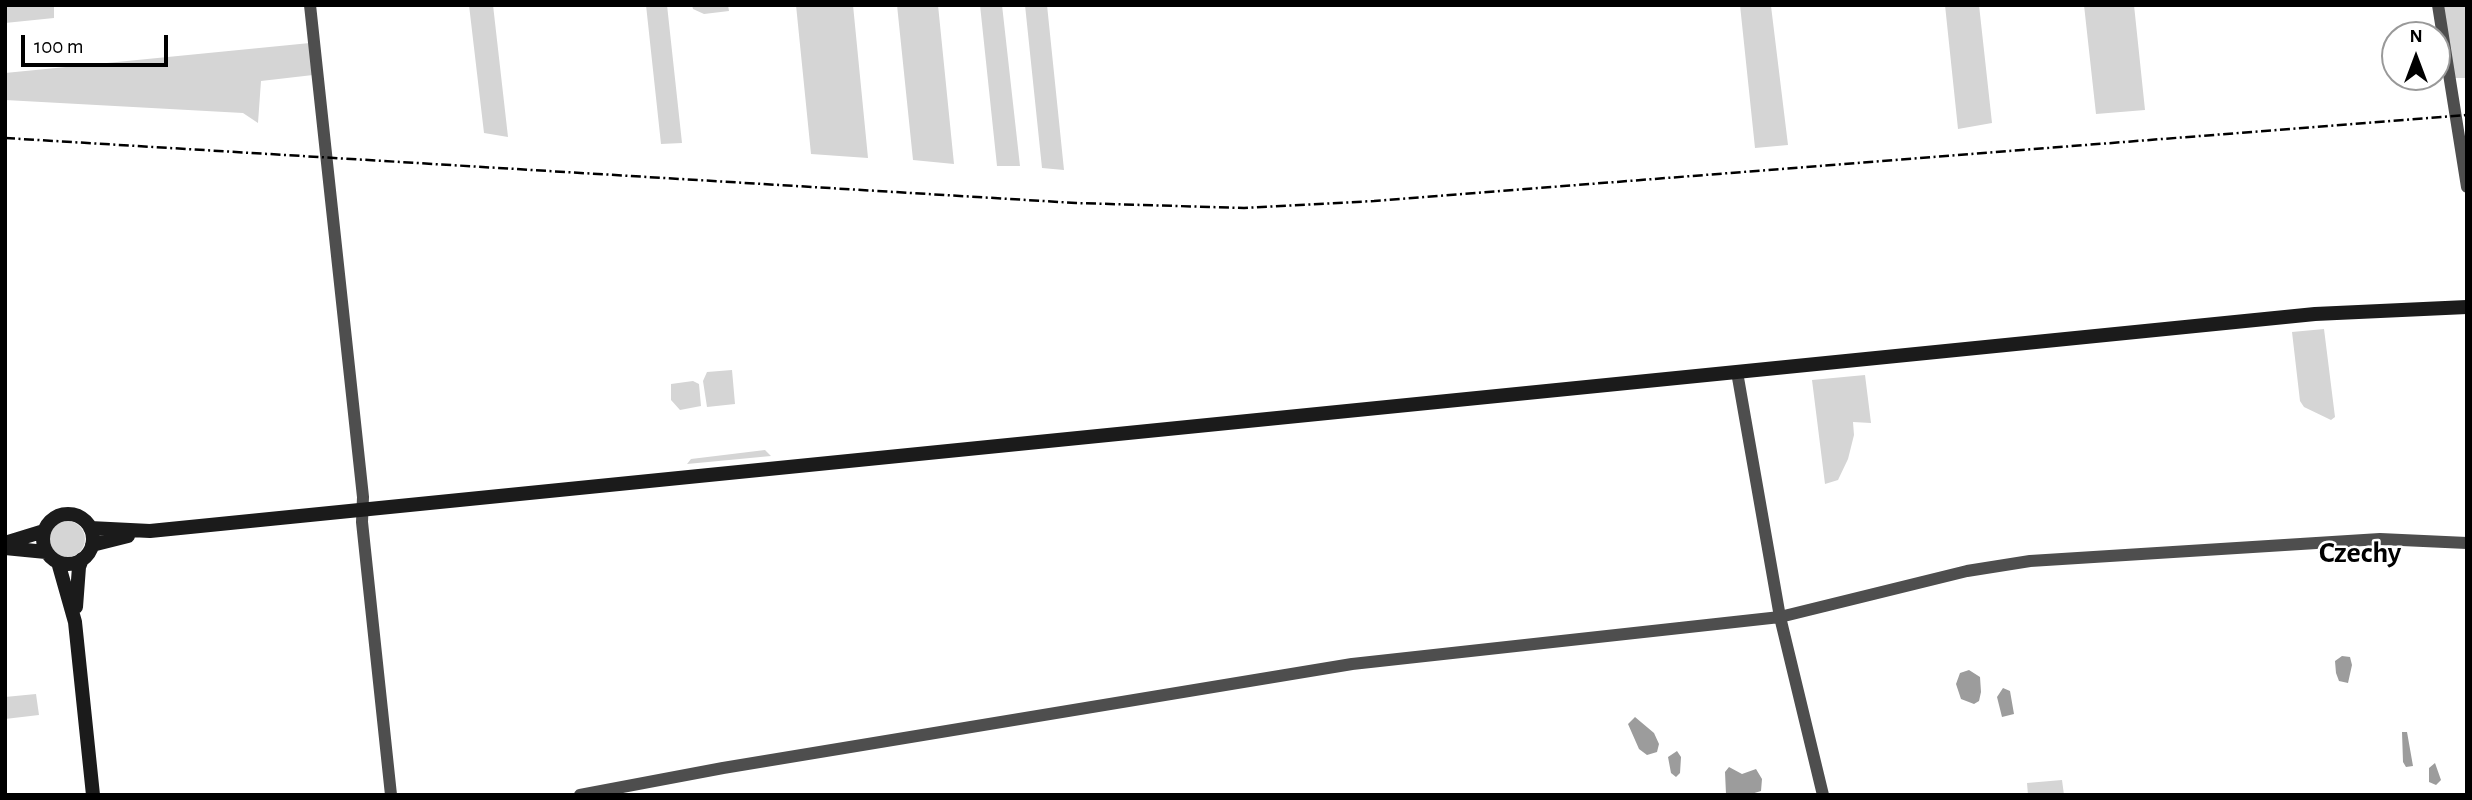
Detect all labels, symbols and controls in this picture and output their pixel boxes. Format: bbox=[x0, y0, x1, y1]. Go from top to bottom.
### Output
scale bar bbox=[24, 21, 172, 65]
north arrow bbox=[2381, 21, 2451, 91]
text: N bbox=[2409, 27, 2423, 46]
text: 100 m bbox=[34, 36, 84, 57]
district label: Czechy bbox=[2319, 535, 2401, 571]

